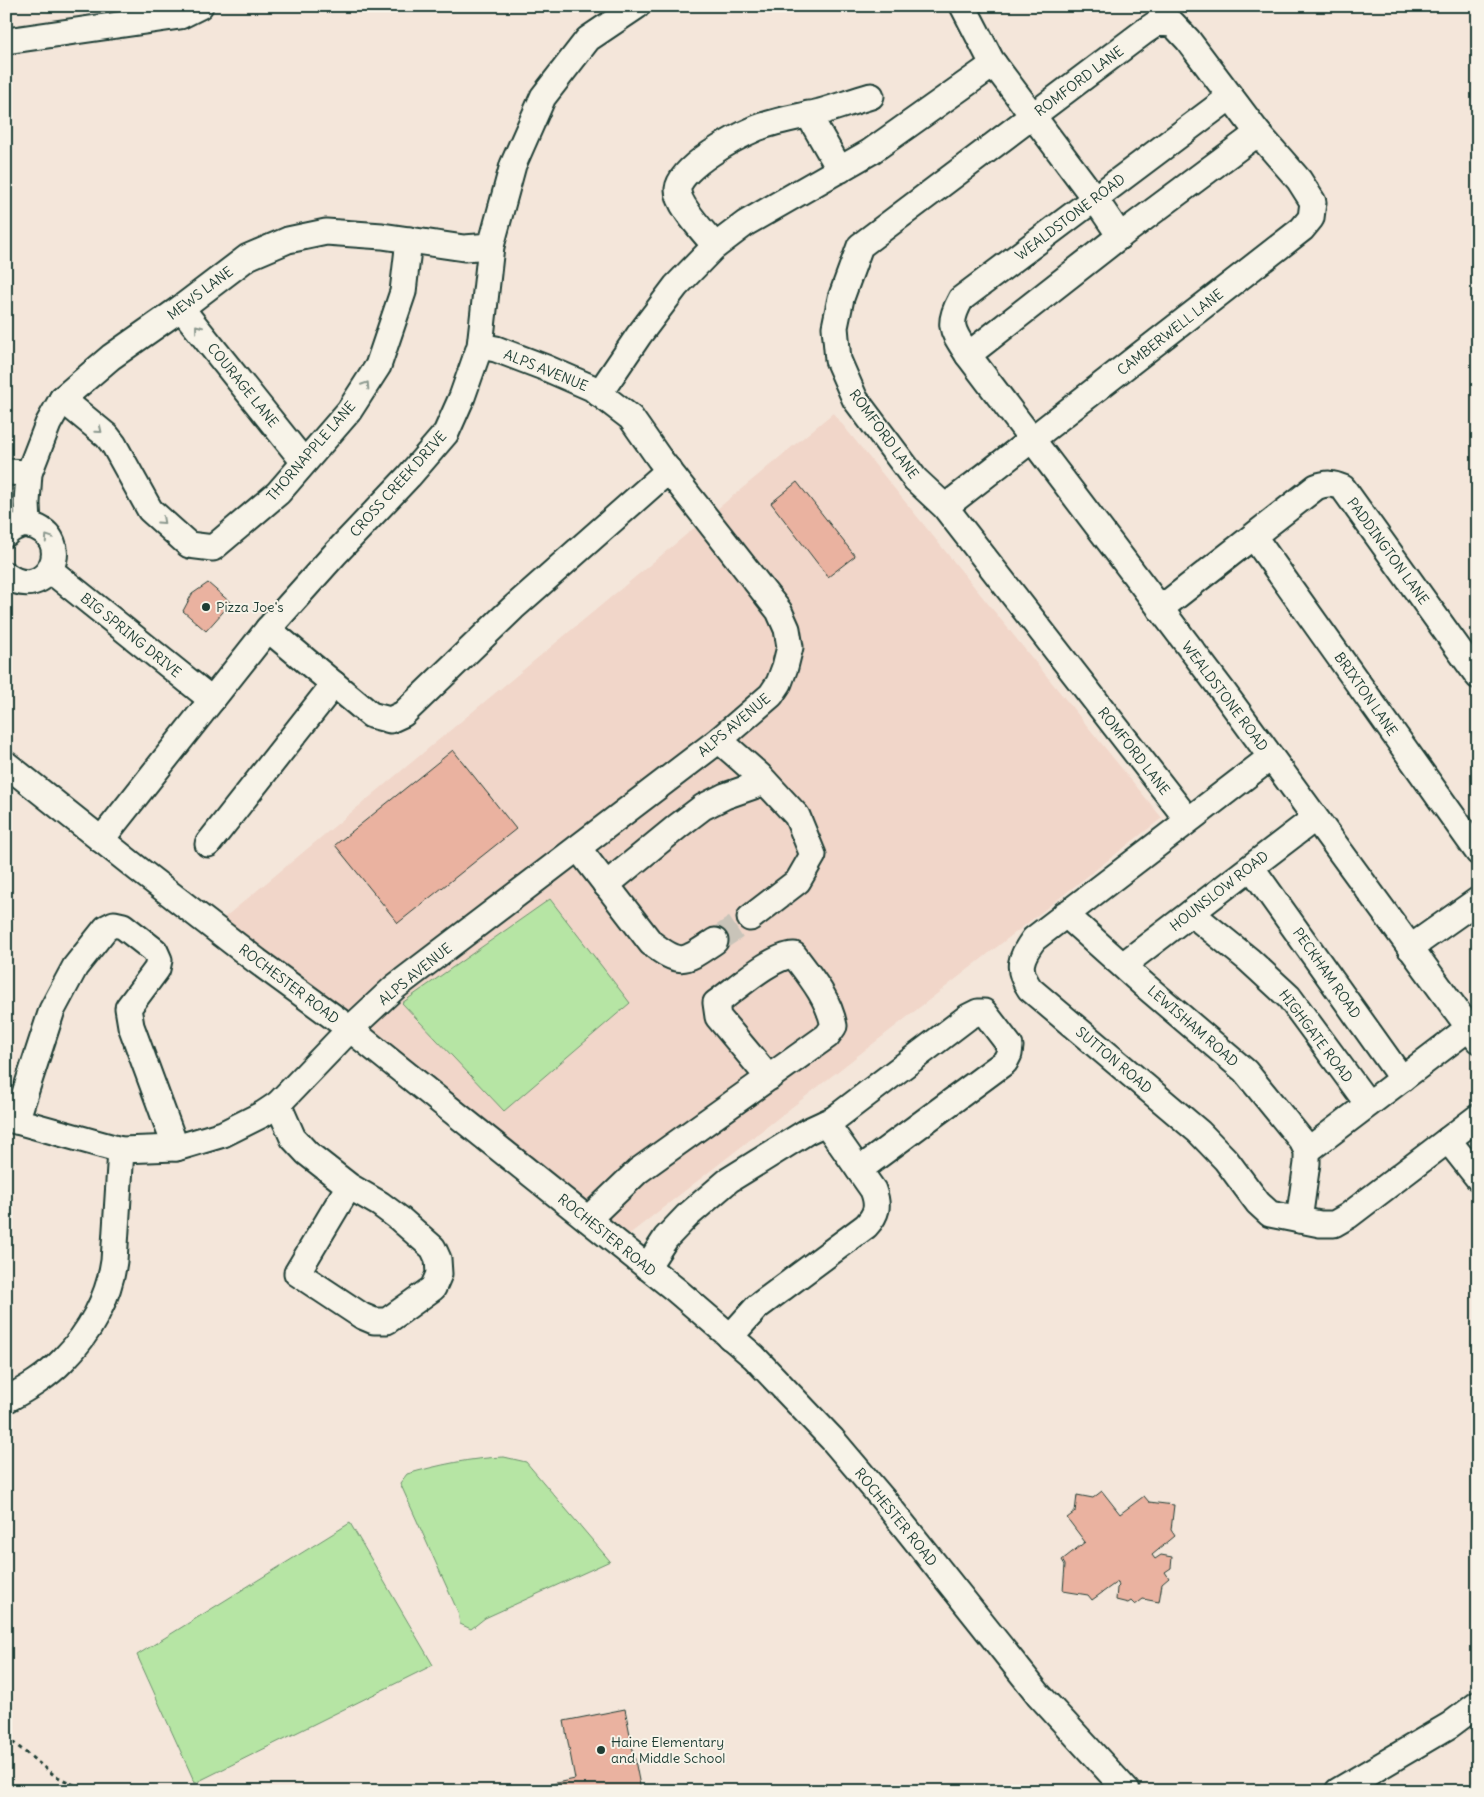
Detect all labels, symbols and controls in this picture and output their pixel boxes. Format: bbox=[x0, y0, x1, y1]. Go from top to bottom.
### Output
street label: ROMFORD LANE bbox=[1031, 42, 1127, 120]
street label: WEALDSTONE ROAD bbox=[1012, 170, 1129, 264]
street label: MEWS LANE bbox=[163, 262, 237, 324]
street label: CAMBERWELL LANE bbox=[1113, 285, 1227, 379]
one-way arrow bbox=[194, 325, 203, 334]
street label: COURAGE LANE bbox=[203, 339, 283, 431]
street label: ALPS AVENUE bbox=[501, 345, 591, 395]
one-way arrow bbox=[359, 381, 369, 390]
street label: ROMFORD LANE bbox=[845, 386, 923, 482]
street label: THORNAPPLE LANE bbox=[263, 397, 359, 505]
one-way arrow bbox=[94, 425, 103, 434]
street label: CROSS CREEK DRIVE bbox=[346, 427, 450, 541]
street label: PADDINGTON LANE bbox=[1343, 494, 1433, 608]
one-way arrow bbox=[157, 515, 166, 524]
one-way arrow bbox=[45, 534, 55, 543]
street label: BIG SPRING DRIVE bbox=[77, 589, 185, 681]
place label: Pizza Joe's bbox=[216, 598, 284, 616]
marker: Pizza Joe's bbox=[200, 601, 212, 613]
street label: WEALDSTONE ROAD bbox=[1178, 638, 1272, 755]
street label: BRIXTON LANE bbox=[1330, 649, 1402, 739]
street label: ALPS AVENUE bbox=[694, 689, 774, 761]
street label: ROMFORD LANE bbox=[1094, 704, 1174, 798]
street label: HOUNSLOW ROAD bbox=[1166, 847, 1272, 935]
street label: PECKHAM ROAD bbox=[1289, 924, 1365, 1022]
street label: ALPS AVENUE bbox=[375, 939, 455, 1009]
street label: ROCHESTER ROAD bbox=[235, 940, 343, 1028]
street label: LEWISHAM ROAD bbox=[1144, 982, 1242, 1070]
street label: HIGHGATE ROAD bbox=[1275, 986, 1357, 1086]
street label: SUTTON ROAD bbox=[1072, 1023, 1156, 1097]
street label: ROCHESTER ROAD bbox=[554, 1190, 660, 1280]
street label: ROCHESTER ROAD bbox=[851, 1464, 941, 1570]
place label: Haine Elementary and Middle School bbox=[611, 1733, 725, 1767]
marker: Haine Elementary and Middle School bbox=[595, 1744, 607, 1756]

